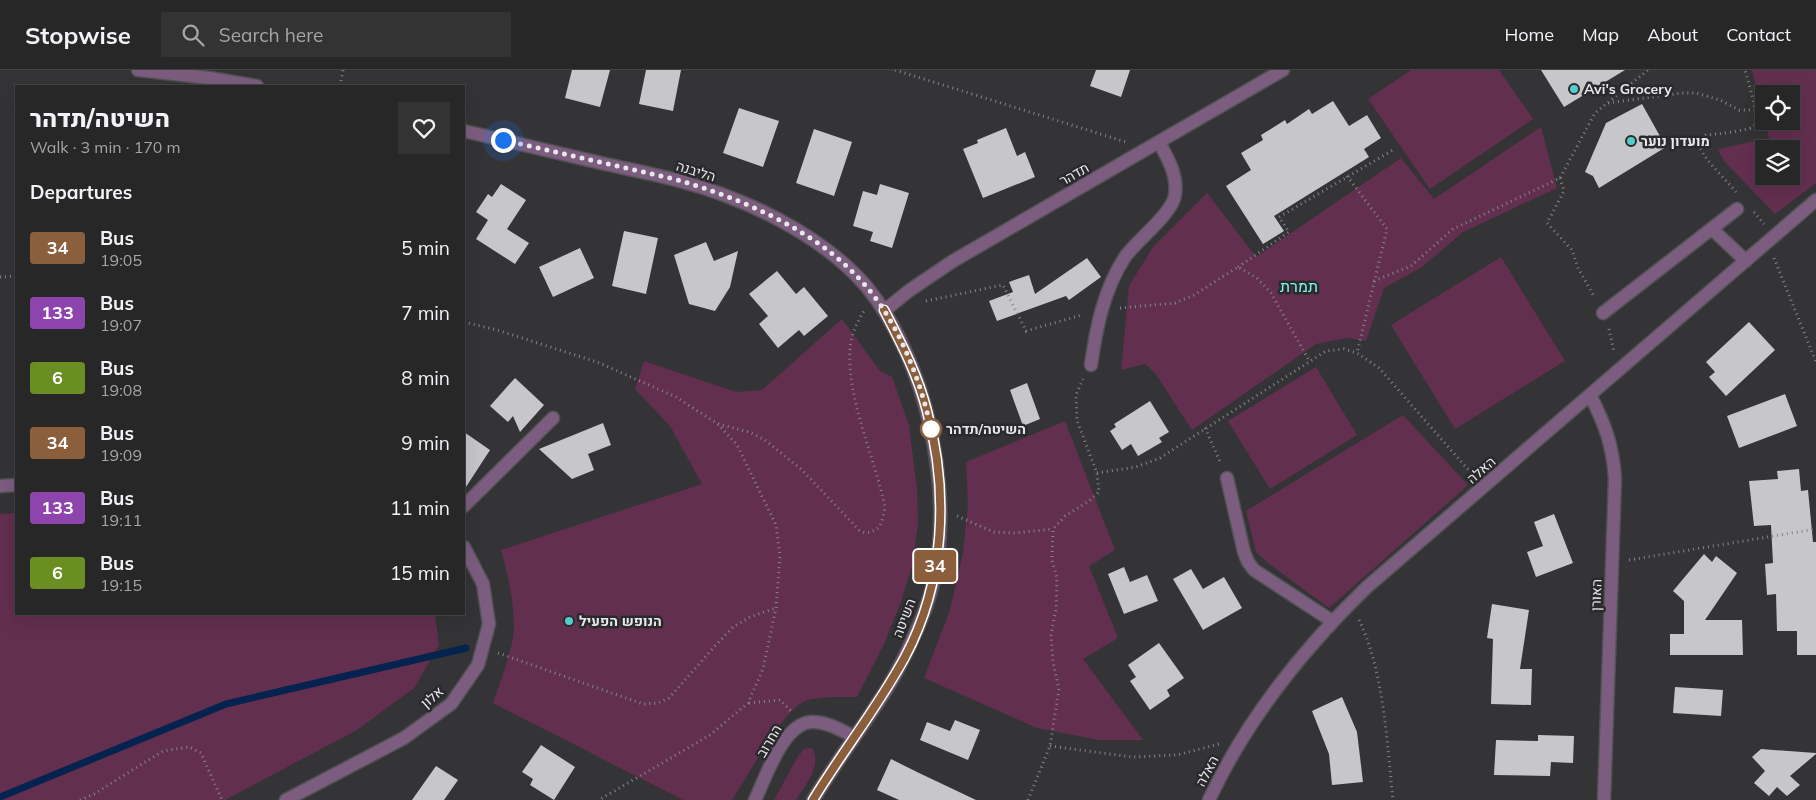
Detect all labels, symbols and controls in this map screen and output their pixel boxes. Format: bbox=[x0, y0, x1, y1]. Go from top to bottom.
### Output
search box bbox=[161, 12, 511, 57]
text: Stopwise bbox=[25, 20, 131, 50]
icon: search bbox=[179, 21, 207, 49]
text: Search here bbox=[219, 23, 323, 47]
text: Home bbox=[1504, 23, 1554, 46]
text: Map bbox=[1582, 23, 1619, 46]
text: About bbox=[1647, 23, 1698, 46]
text: Contact bbox=[1726, 23, 1791, 46]
place label: Avi's Grocery bbox=[1584, 80, 1672, 98]
marker: Avi's Grocery bbox=[1568, 83, 1580, 95]
map controls bbox=[1755, 85, 1800, 185]
button: locate bbox=[1755, 85, 1800, 130]
button: heart bbox=[398, 102, 450, 154]
text: השיטה/תדהר bbox=[30, 103, 170, 133]
your location bbox=[491, 128, 516, 153]
place label: מועדון נוער bbox=[1641, 132, 1710, 150]
marker: מועדון נוער bbox=[1625, 135, 1637, 147]
text: Walk · 3 min · 170 m bbox=[30, 137, 181, 157]
button: layers bbox=[1755, 140, 1800, 185]
street label: הליבנה bbox=[674, 156, 718, 186]
street label: תדהר bbox=[1056, 158, 1092, 190]
text: Departures bbox=[30, 180, 132, 204]
text: Bus bbox=[100, 226, 134, 250]
text: 34 bbox=[47, 236, 68, 259]
text: 5 min bbox=[401, 236, 450, 260]
text: 19:05 bbox=[100, 250, 142, 270]
district label: תמרת bbox=[1280, 276, 1318, 296]
text: Bus bbox=[100, 291, 134, 315]
text: 133 bbox=[41, 301, 74, 324]
text: 7 min bbox=[401, 301, 450, 325]
text: 19:07 bbox=[100, 315, 142, 335]
text: Bus bbox=[100, 356, 134, 380]
text: 6 bbox=[52, 366, 63, 389]
text: 8 min bbox=[401, 366, 450, 390]
text: 19:08 bbox=[100, 380, 142, 400]
marker: השיטה/תדהר bbox=[920, 418, 942, 440]
place label: השיטה/תדהר bbox=[946, 420, 1026, 438]
text: Bus bbox=[100, 421, 134, 445]
text: 34 bbox=[47, 431, 68, 454]
text: 9 min bbox=[401, 431, 450, 455]
text: 19:09 bbox=[100, 445, 142, 465]
street label: האלה bbox=[1463, 453, 1499, 487]
text: Bus bbox=[100, 486, 134, 510]
text: 133 bbox=[41, 496, 74, 519]
text: 11 min bbox=[390, 496, 450, 520]
text: 19:11 bbox=[100, 510, 142, 530]
line badge: 34 bbox=[912, 550, 958, 582]
text: Bus bbox=[100, 551, 134, 575]
text: 34 bbox=[924, 554, 946, 577]
text: 6 bbox=[52, 561, 63, 584]
text: 15 min bbox=[390, 561, 450, 585]
text: 19:15 bbox=[100, 575, 142, 595]
street label: האורן bbox=[1586, 579, 1606, 611]
street label: השיטה bbox=[888, 596, 920, 640]
place label: הנופש הפעיל bbox=[579, 612, 662, 630]
marker: הנופש הפעיל bbox=[563, 615, 575, 627]
street label: אלון bbox=[417, 682, 447, 712]
street label: החרוב bbox=[752, 721, 786, 761]
street label: האלה bbox=[1191, 752, 1223, 790]

